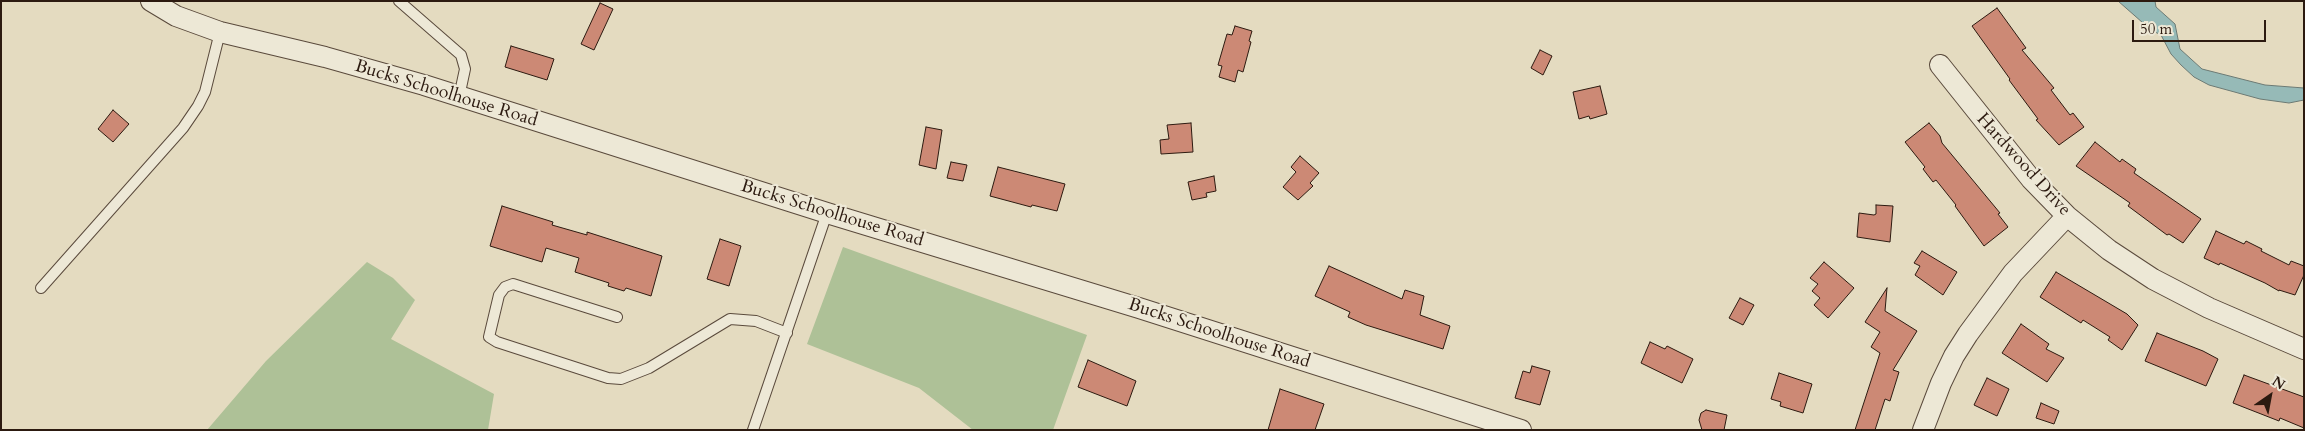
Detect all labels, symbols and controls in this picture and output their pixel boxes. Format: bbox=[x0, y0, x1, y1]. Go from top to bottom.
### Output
scale bar bbox=[2135, 10, 2269, 42]
text: 50 m bbox=[2140, 19, 2172, 39]
street label: Bucks Schoolhouse Road bbox=[352, 56, 540, 132]
street label: Hardwood Drive bbox=[1971, 109, 2075, 221]
street label: Bucks Schoolhouse Road bbox=[738, 176, 926, 252]
street label: Bucks Schoolhouse Road bbox=[1125, 294, 1313, 374]
north arrow bbox=[2245, 371, 2295, 421]
text: N bbox=[2268, 372, 2289, 394]

